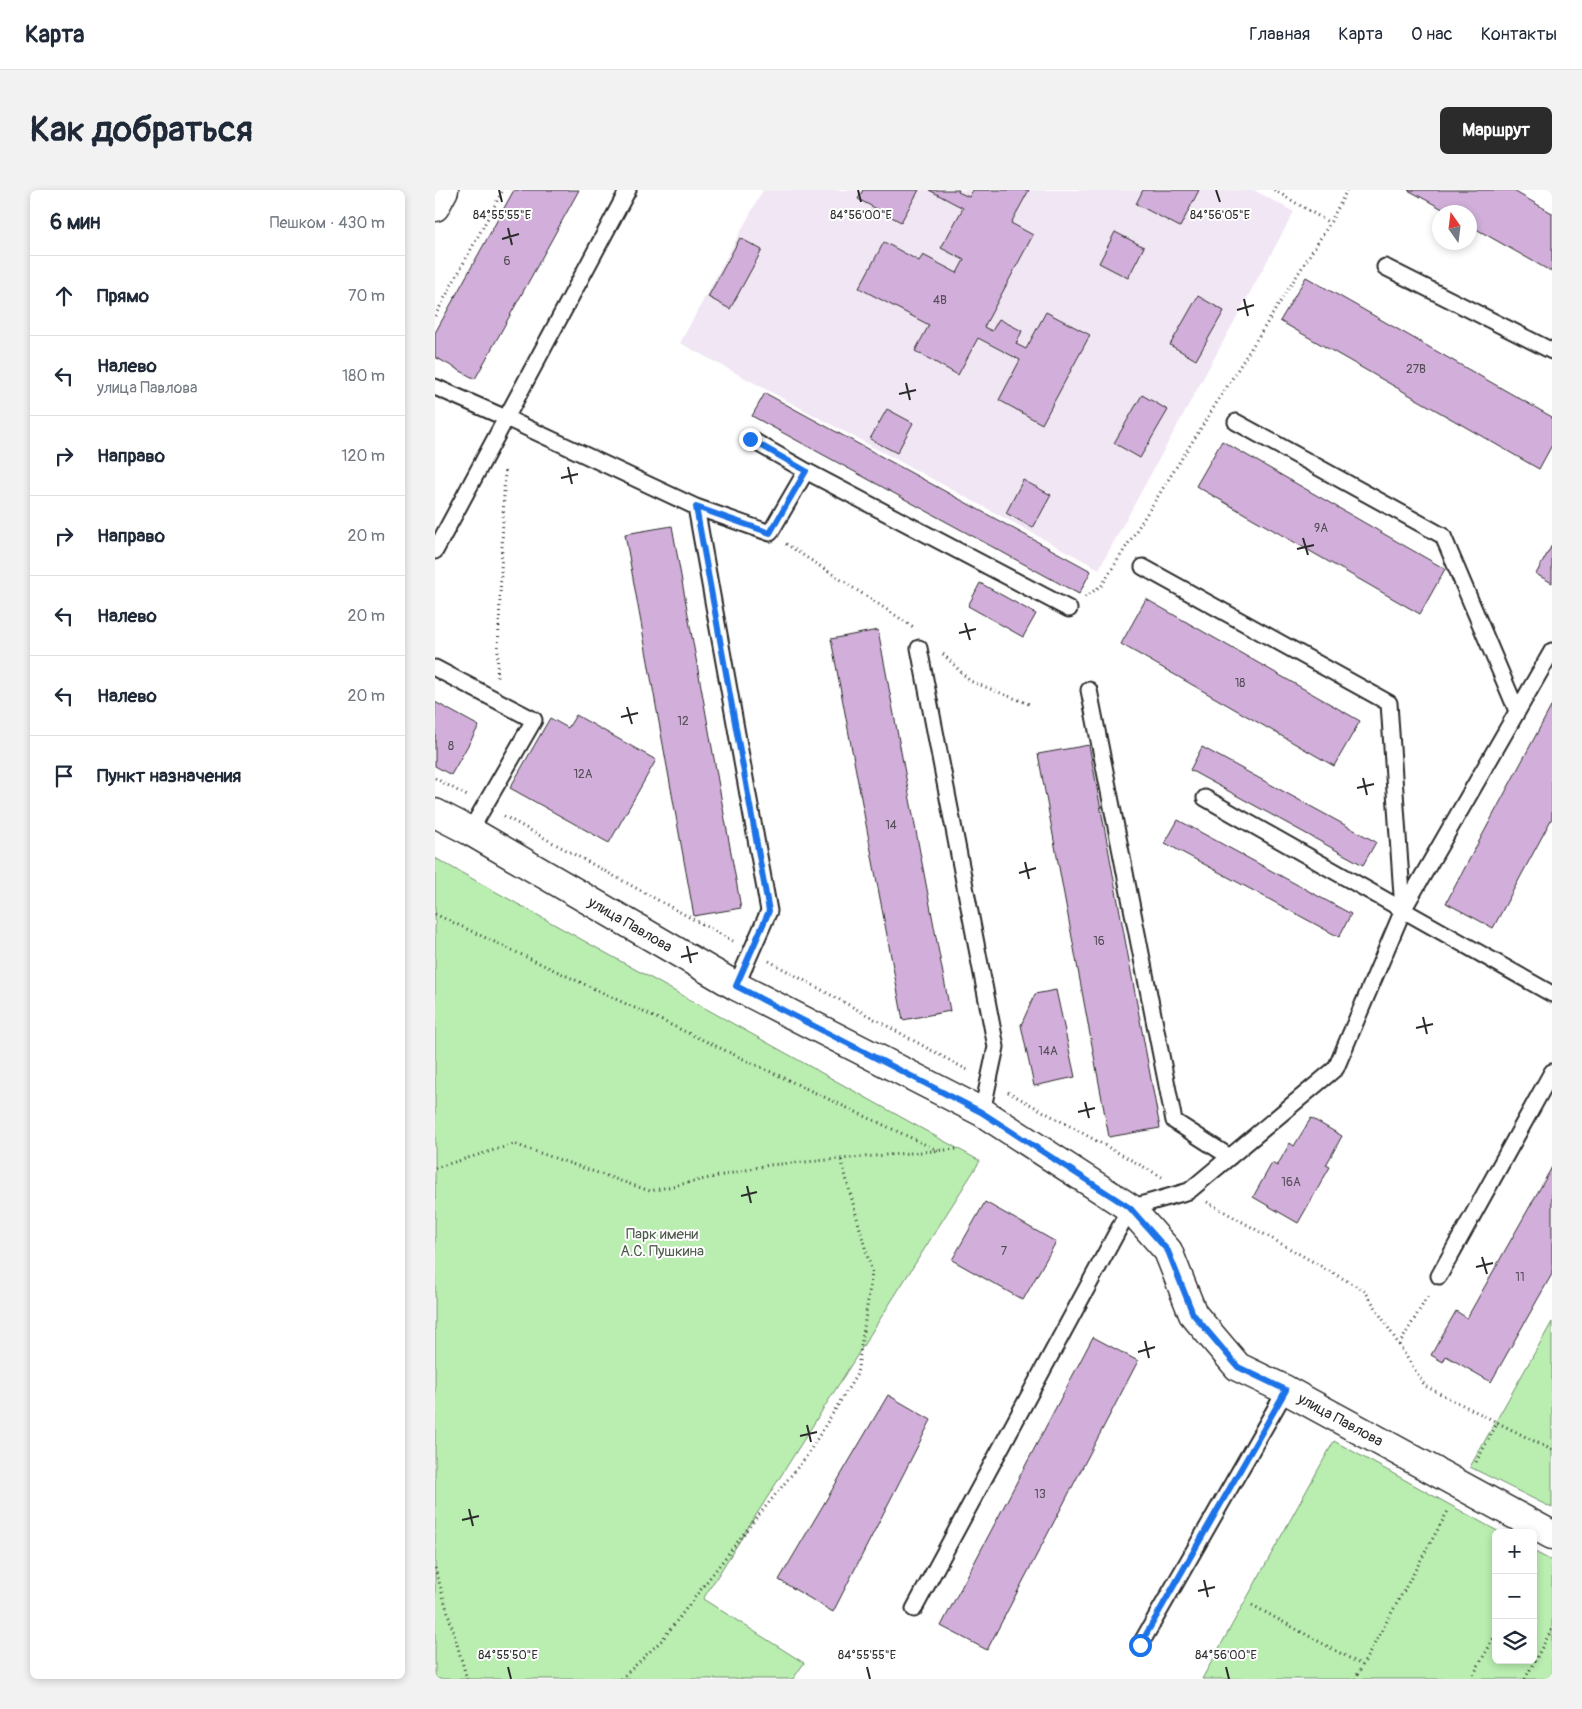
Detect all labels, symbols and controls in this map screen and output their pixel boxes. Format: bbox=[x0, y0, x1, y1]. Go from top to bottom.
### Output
text: Карта bbox=[25, 20, 84, 49]
text: Главная bbox=[1249, 23, 1310, 46]
text: Карта bbox=[1338, 23, 1383, 46]
text: О нас bbox=[1411, 23, 1453, 46]
text: Контакты bbox=[1481, 23, 1557, 46]
button: Маршрут bbox=[1440, 107, 1552, 154]
text: Как добраться bbox=[30, 108, 253, 152]
north arrow bbox=[1432, 205, 1477, 250]
text: 84°55'55"E bbox=[473, 208, 531, 223]
text: 84°56'00"E bbox=[830, 208, 892, 223]
text: 84°56'05"E bbox=[1190, 208, 1250, 223]
text: 6 мин bbox=[50, 209, 100, 236]
text: Пешком · 430 m bbox=[270, 213, 385, 233]
house number: 6 bbox=[504, 254, 511, 269]
icon: ahead bbox=[50, 282, 78, 310]
text: Прямо bbox=[97, 284, 149, 308]
text: 70 m bbox=[348, 286, 385, 306]
house number: 4В bbox=[933, 293, 947, 308]
text: Налево bbox=[97, 354, 157, 378]
icon: left bbox=[50, 362, 78, 390]
house number: 27В bbox=[1406, 362, 1426, 377]
text: 180 m bbox=[342, 366, 385, 386]
text: улица Павлова bbox=[97, 378, 198, 398]
route end bbox=[739, 428, 762, 451]
icon: right bbox=[50, 442, 78, 470]
text: Направо bbox=[97, 444, 165, 468]
text: 120 m bbox=[341, 446, 385, 466]
house number: 9А bbox=[1314, 521, 1328, 536]
icon: right bbox=[50, 522, 78, 550]
text: Направо bbox=[97, 524, 165, 548]
text: 20 m bbox=[347, 526, 385, 546]
icon: left bbox=[50, 602, 78, 630]
text: Налево bbox=[97, 604, 157, 628]
text: 20 m bbox=[347, 606, 385, 626]
house number: 18 bbox=[1235, 676, 1245, 691]
icon: left bbox=[50, 682, 78, 710]
text: Налево bbox=[97, 684, 157, 708]
text: 20 m bbox=[347, 686, 385, 706]
house number: 12 bbox=[677, 714, 689, 729]
house number: 8 bbox=[448, 739, 454, 754]
icon: arrive bbox=[50, 762, 78, 790]
text: Пункт назначения bbox=[97, 764, 241, 788]
house number: 12А bbox=[573, 767, 593, 782]
house number: 14 bbox=[885, 818, 897, 833]
street label: улица Павлова bbox=[584, 892, 676, 956]
house number: 16 bbox=[1093, 934, 1105, 949]
house number: 14А bbox=[1038, 1044, 1058, 1059]
house number: 16А bbox=[1281, 1175, 1301, 1190]
park label: Парк имени А.С. Пушкина bbox=[620, 1225, 704, 1261]
house number: 7 bbox=[1001, 1244, 1008, 1259]
house number: 11 bbox=[1515, 1270, 1525, 1285]
street label: улица Павлова bbox=[1294, 1388, 1386, 1451]
house number: 13 bbox=[1034, 1487, 1046, 1502]
map controls bbox=[1492, 1529, 1537, 1664]
button: + bbox=[1492, 1529, 1537, 1574]
button: − bbox=[1492, 1574, 1537, 1619]
button: layers bbox=[1492, 1619, 1537, 1664]
route start bbox=[1129, 1634, 1152, 1657]
text: 84°55'50"E bbox=[478, 1648, 538, 1663]
text: 84°55'55"E bbox=[838, 1648, 896, 1663]
text: 84°56'00"E bbox=[1195, 1648, 1257, 1663]

